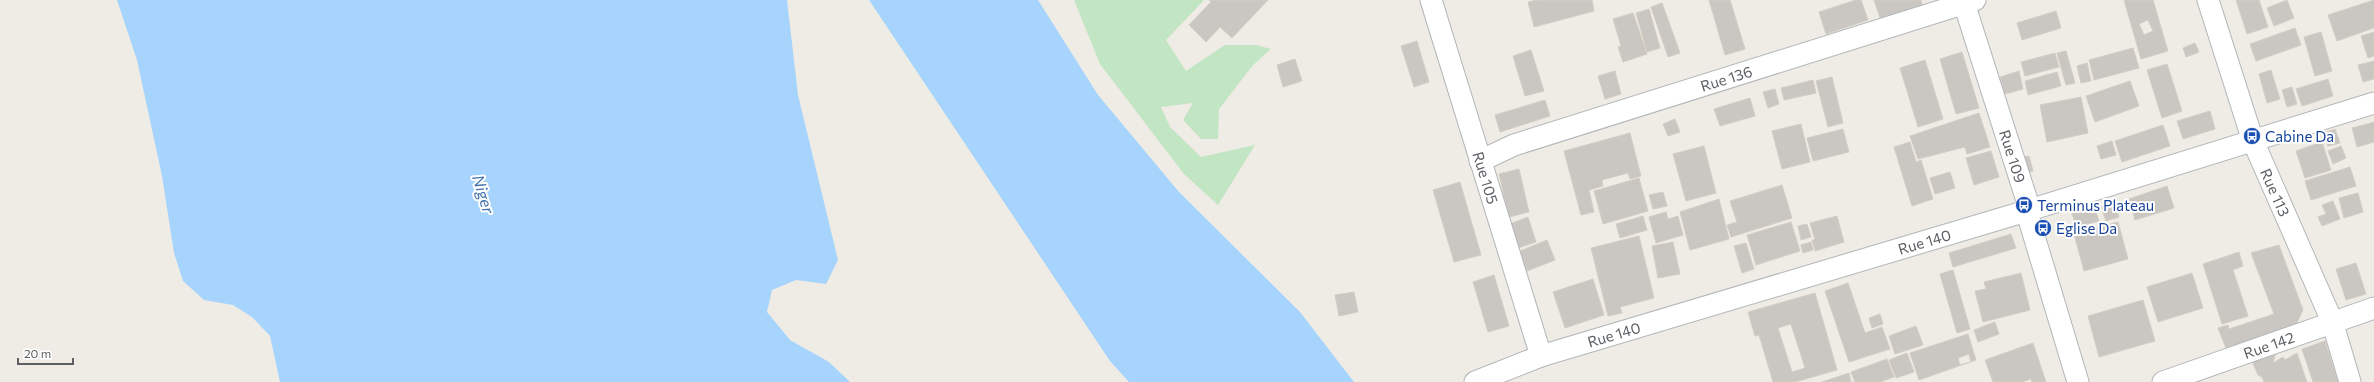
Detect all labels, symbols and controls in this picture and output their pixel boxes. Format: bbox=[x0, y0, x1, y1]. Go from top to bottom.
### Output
street label: Rue 136 bbox=[1698, 62, 1754, 95]
bus stop icon: Cabine Da bbox=[2242, 126, 2262, 146]
place label: Cabine Da bbox=[2265, 127, 2334, 145]
street label: Rue 109 bbox=[1996, 128, 2030, 185]
street label: Rue 105 bbox=[1469, 149, 1502, 206]
street label: Rue 113 bbox=[2257, 166, 2294, 219]
water label: Niger bbox=[469, 172, 499, 216]
bus stop icon: Terminus Plateau bbox=[2014, 195, 2034, 215]
place label: Terminus Plateau bbox=[2037, 196, 2154, 214]
bus stop icon: Eglise Da bbox=[2033, 218, 2053, 238]
place label: Eglise Da bbox=[2056, 219, 2117, 237]
street label: Rue 140 bbox=[1896, 225, 1953, 258]
street label: Rue 140 bbox=[1585, 318, 1643, 351]
street label: Rue 142 bbox=[2241, 328, 2297, 362]
scale bar bbox=[18, 340, 73, 366]
text: 20 m bbox=[24, 346, 51, 360]

